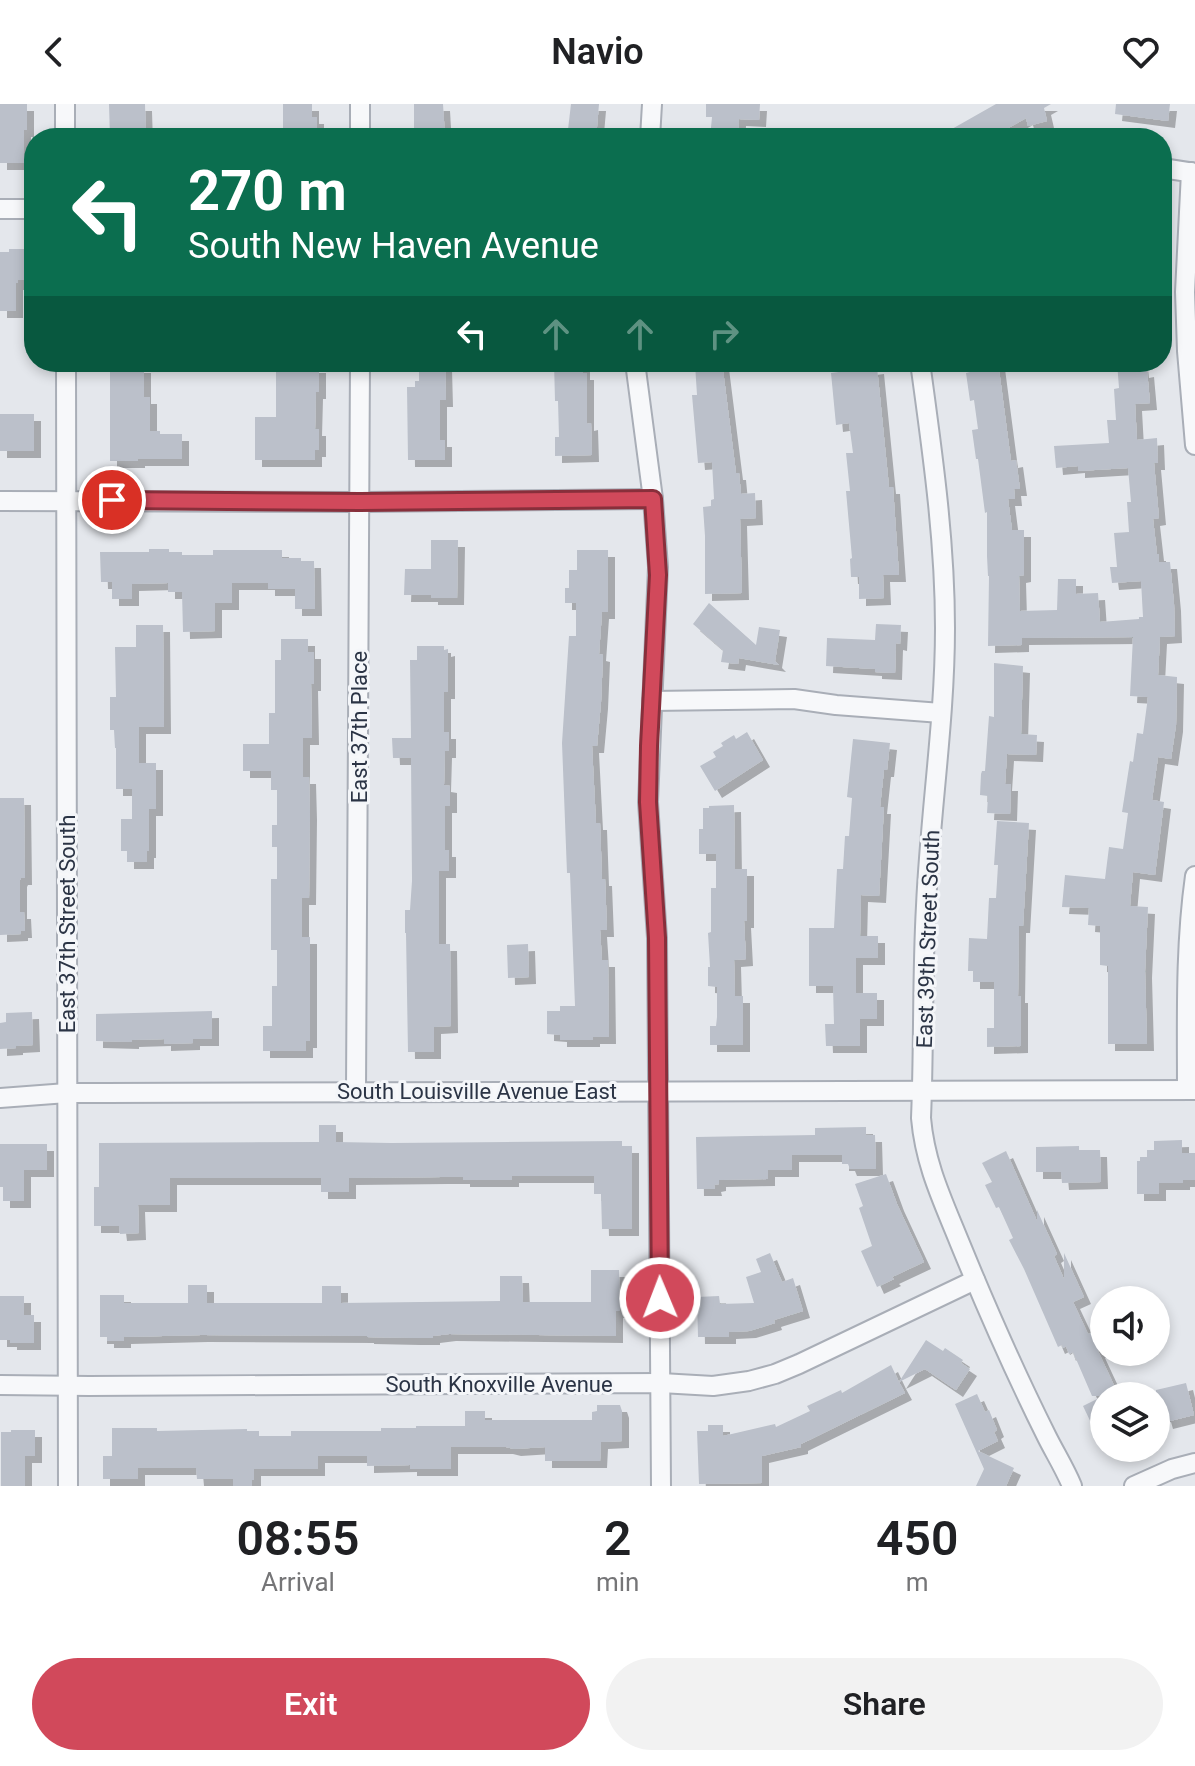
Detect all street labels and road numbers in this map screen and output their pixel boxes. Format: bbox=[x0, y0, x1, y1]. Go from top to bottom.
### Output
street label: East 37th Place bbox=[347, 651, 372, 803]
street label: East 37th Street South bbox=[55, 815, 80, 1033]
street label: East 39th Street South bbox=[912, 829, 944, 1049]
street label: South Louisville Avenue East bbox=[337, 1079, 617, 1104]
street label: South Knoxville Avenue bbox=[385, 1372, 613, 1397]

